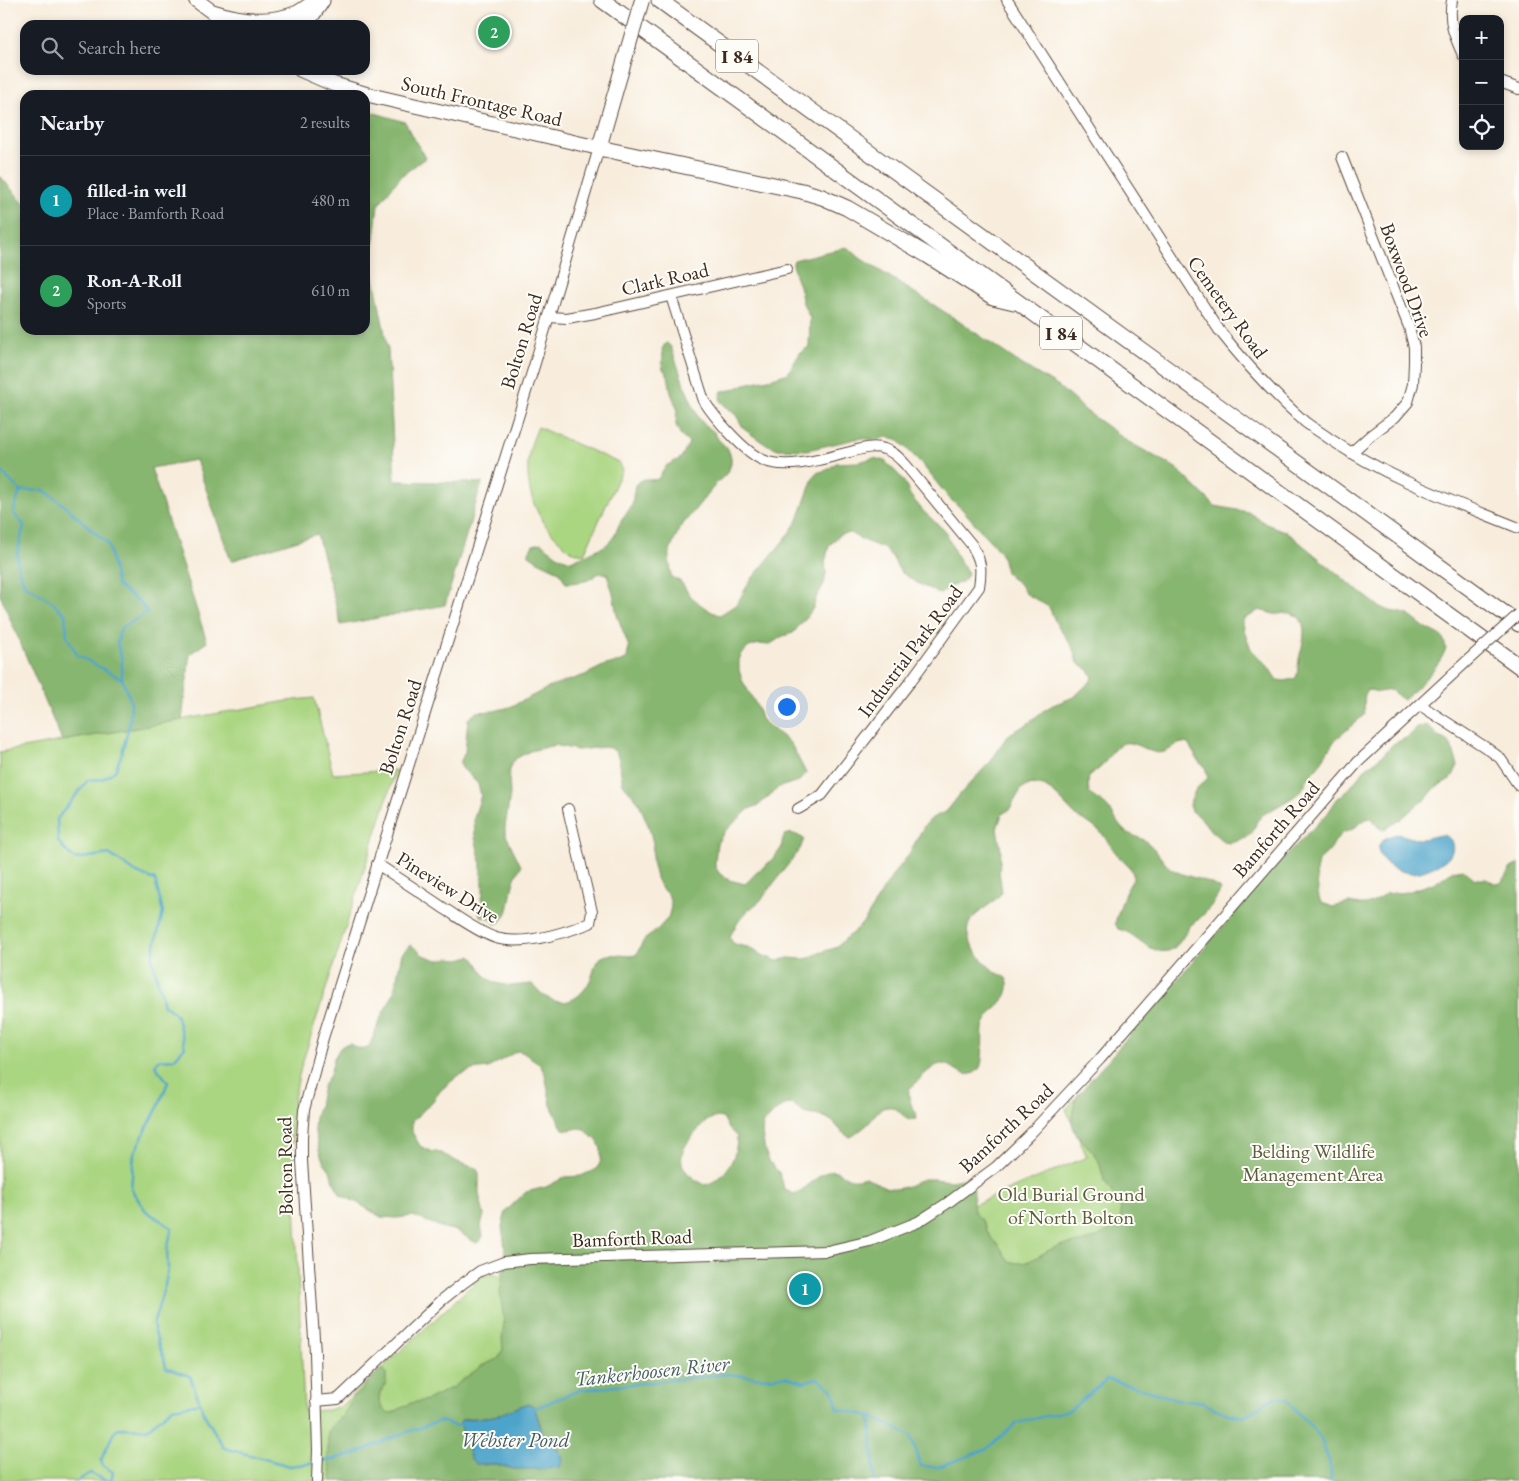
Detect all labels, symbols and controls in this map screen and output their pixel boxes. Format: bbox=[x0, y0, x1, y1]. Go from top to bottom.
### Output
pin: 2 bbox=[478, 13, 510, 51]
map controls bbox=[1459, 15, 1504, 150]
button: + bbox=[1459, 15, 1504, 60]
search box bbox=[20, 20, 370, 75]
icon: search bbox=[38, 34, 66, 62]
text: Search here bbox=[78, 35, 160, 60]
road number: I 84 bbox=[716, 40, 758, 72]
button: − bbox=[1459, 60, 1504, 105]
street label: South Frontage Road bbox=[399, 70, 566, 132]
button: locate bbox=[1459, 105, 1504, 150]
text: Nearby bbox=[40, 109, 104, 136]
text: 2 results bbox=[300, 112, 350, 133]
text: filled-in well bbox=[87, 178, 187, 203]
text: 1 bbox=[52, 190, 60, 211]
text: 480 m bbox=[311, 190, 350, 211]
text: Place · Bamforth Road bbox=[87, 203, 224, 224]
street label: Boxwood Drive bbox=[1374, 219, 1440, 341]
street label: Cemetery Road bbox=[1182, 251, 1275, 364]
street label: Clark Road bbox=[619, 256, 712, 302]
text: Ron-A-Roll bbox=[87, 268, 182, 293]
text: 2 bbox=[52, 280, 60, 301]
text: 610 m bbox=[311, 280, 350, 301]
street label: Bolton Road bbox=[494, 289, 548, 392]
text: Sports bbox=[87, 293, 126, 314]
road number: I 84 bbox=[1040, 316, 1082, 349]
street label: Industrial Park Road bbox=[852, 579, 969, 722]
street label: Bolton Road bbox=[372, 675, 428, 778]
your location bbox=[774, 694, 800, 720]
street label: Bamforth Road bbox=[1227, 774, 1326, 883]
street label: Pineview Drive bbox=[392, 845, 504, 929]
street label: Bamforth Road bbox=[953, 1077, 1059, 1178]
street label: Bolton Road bbox=[271, 1116, 299, 1216]
park label: Belding Wildlife Management Area bbox=[1242, 1138, 1384, 1187]
park label: Old Burial Ground of North Bolton bbox=[997, 1181, 1145, 1230]
street label: Bamforth Road bbox=[571, 1223, 693, 1253]
pin: 1 bbox=[789, 1270, 821, 1308]
water label: Tankerhoosen River bbox=[573, 1349, 732, 1392]
water label: Webster Pond bbox=[460, 1426, 570, 1453]

